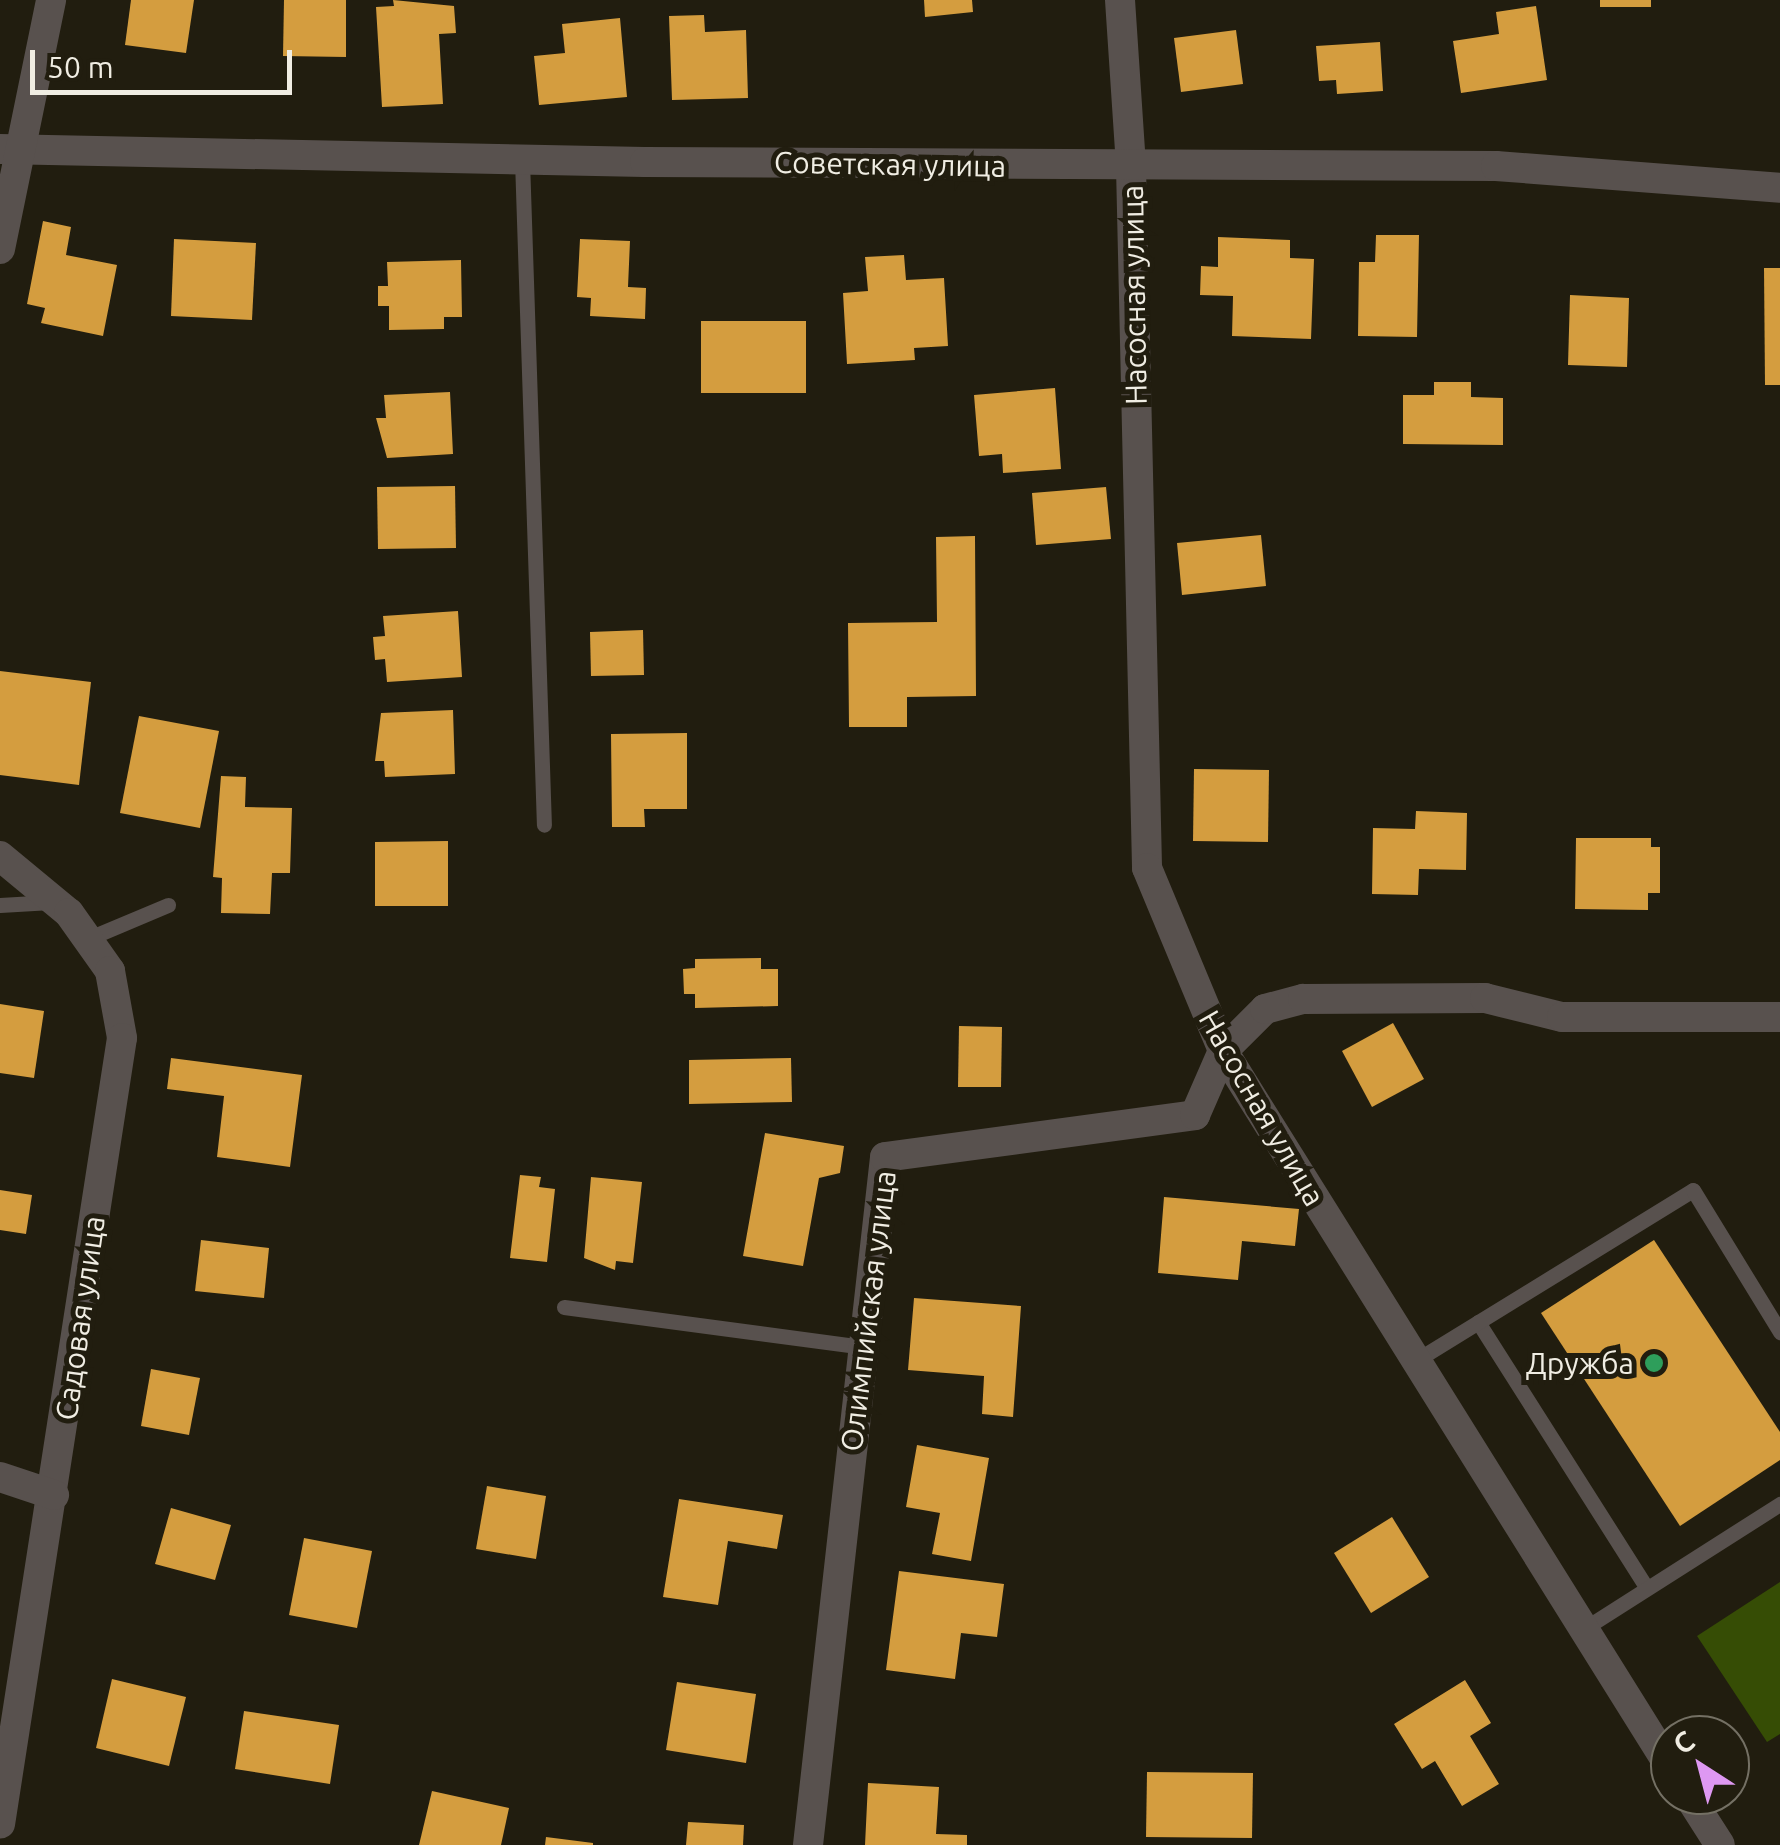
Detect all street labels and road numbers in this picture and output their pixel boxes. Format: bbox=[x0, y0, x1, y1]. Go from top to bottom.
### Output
street label: Советская улица bbox=[774, 144, 1006, 184]
street label: Насосная улица bbox=[1114, 185, 1154, 405]
street label: Насосная улица bbox=[1191, 1004, 1333, 1212]
street label: Олимпийская улица bbox=[833, 1169, 903, 1453]
street label: Садовая улица bbox=[48, 1213, 112, 1423]

